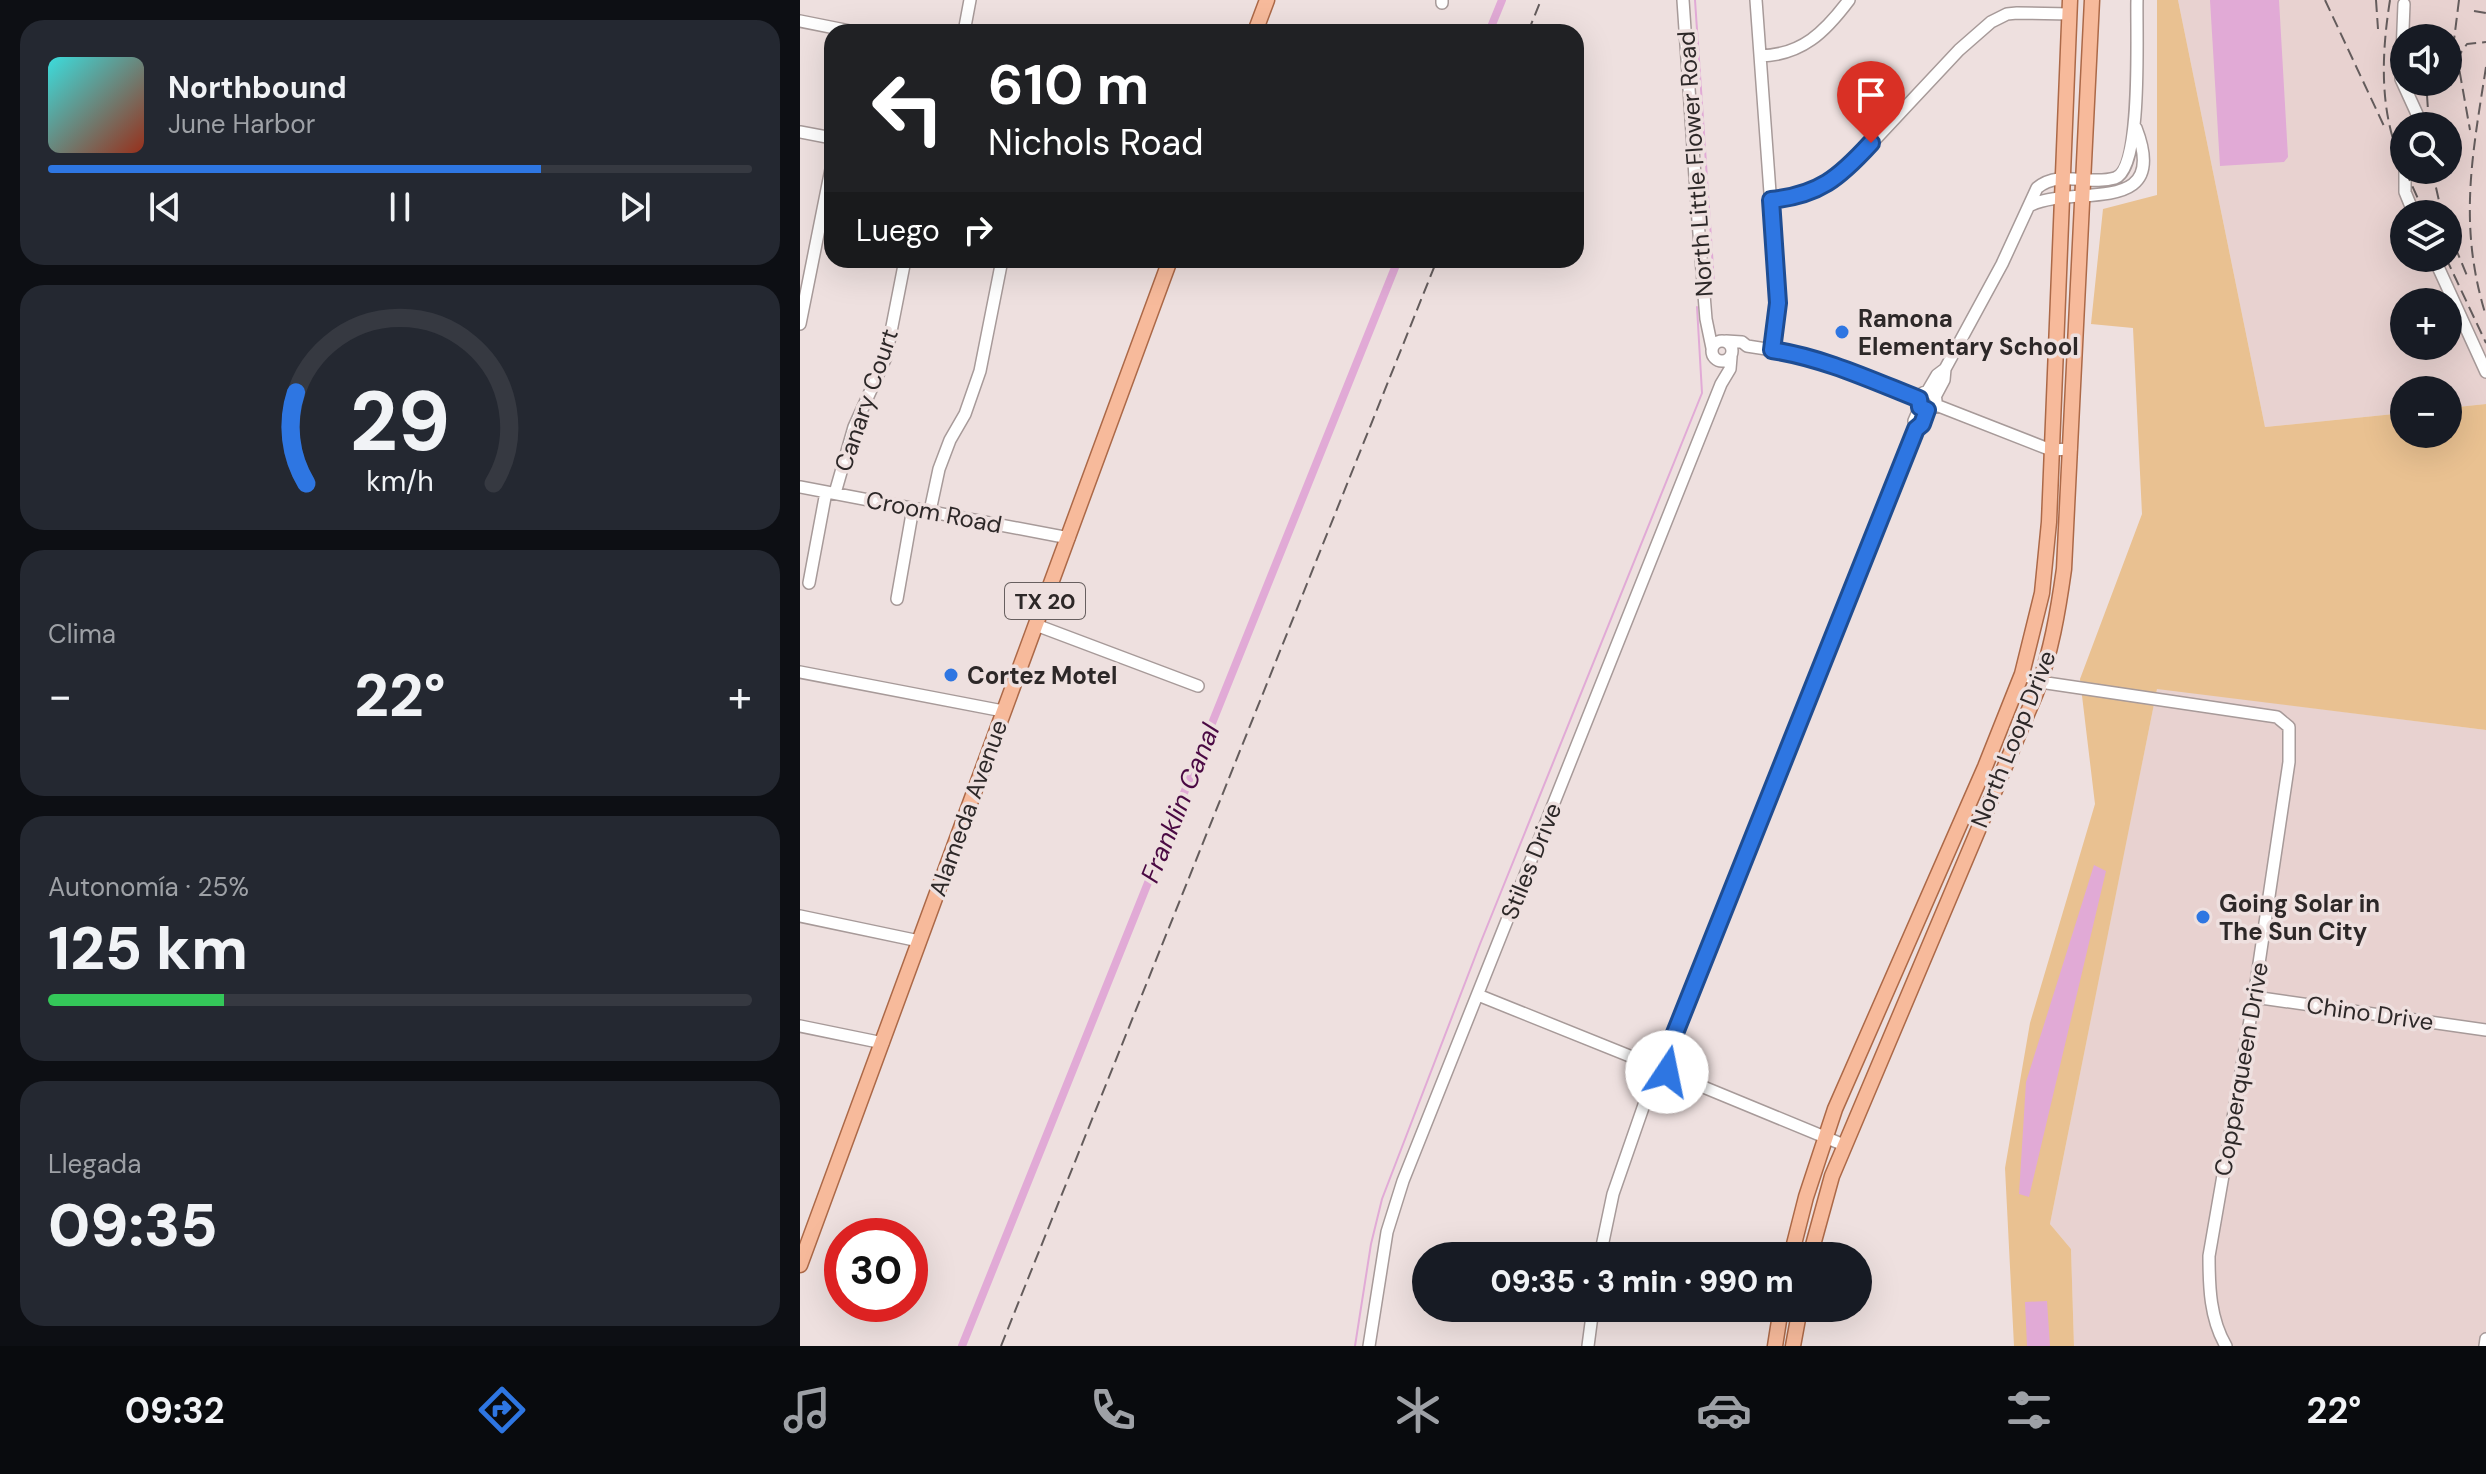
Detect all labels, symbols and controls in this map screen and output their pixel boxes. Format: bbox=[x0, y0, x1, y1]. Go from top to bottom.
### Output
map controls bbox=[2390, 24, 2462, 448]
button: sound bbox=[2390, 24, 2462, 96]
street label: North Little Flower Road bbox=[1670, 30, 1720, 298]
text: 610 m bbox=[988, 48, 1149, 121]
icon: left bbox=[856, 56, 960, 160]
pin bbox=[1837, 61, 1905, 143]
text: Northbound bbox=[168, 68, 347, 107]
icon: arrive bbox=[1849, 73, 1893, 117]
text: June Harbor bbox=[168, 107, 315, 141]
button: search bbox=[2390, 112, 2462, 184]
text: Nichols Road bbox=[988, 119, 1204, 166]
icon: previous bbox=[143, 185, 187, 229]
icon: pause bbox=[378, 185, 422, 229]
icon: next bbox=[613, 185, 657, 229]
button: layers bbox=[2390, 200, 2462, 272]
icon: right bbox=[956, 208, 1000, 252]
text: Luego bbox=[856, 211, 940, 250]
button: + bbox=[2390, 288, 2462, 360]
place label: Ramona Elementary School bbox=[1858, 303, 2079, 362]
marker: Ramona Elementary School bbox=[1833, 323, 1851, 341]
street label: Canary Court bbox=[827, 324, 905, 476]
text: 29 bbox=[350, 366, 450, 475]
button: − bbox=[2390, 376, 2462, 448]
text: km/h bbox=[366, 463, 434, 500]
street label: Croom Road bbox=[863, 484, 1005, 540]
road number: TX 20 bbox=[1005, 583, 1085, 619]
text: Clima bbox=[48, 617, 116, 651]
street label: North Loop Drive bbox=[1963, 646, 2063, 832]
text: 22° bbox=[354, 656, 446, 735]
place label: Cortez Motel bbox=[967, 660, 1117, 691]
marker: Cortez Motel bbox=[942, 666, 960, 684]
text: − bbox=[48, 667, 72, 725]
text: + bbox=[728, 667, 752, 725]
street label: Alameda Avenue bbox=[922, 716, 1014, 900]
water label: Franklin Canal bbox=[1133, 717, 1228, 887]
street label: Stiles Drive bbox=[1494, 798, 1568, 924]
text: Autonomía · 25% bbox=[48, 870, 249, 904]
place label: Going Solar in The Sun City bbox=[2219, 888, 2380, 947]
marker: Going Solar in The Sun City bbox=[2194, 908, 2212, 926]
text: 125 km bbox=[48, 909, 248, 988]
street label: Copperqueen Drive bbox=[2207, 960, 2275, 1178]
street label: Chino Drive bbox=[2304, 989, 2436, 1037]
position arrow bbox=[1625, 1030, 1709, 1114]
text: Llegada bbox=[48, 1147, 141, 1181]
text: 09:35 bbox=[48, 1186, 218, 1265]
speed limit sign: 30 bbox=[824, 1218, 928, 1322]
text: 09:35 · 3 min · 990 m bbox=[1490, 1262, 1794, 1301]
icon: directions bbox=[474, 1382, 530, 1438]
icon: music bbox=[779, 1382, 835, 1438]
icon: phone bbox=[1085, 1382, 1141, 1438]
icon: climate bbox=[1390, 1382, 1446, 1438]
icon: car bbox=[1696, 1382, 1752, 1438]
icon: filters bbox=[2001, 1382, 2057, 1438]
text: 09:32 bbox=[125, 1387, 225, 1434]
text: 22° bbox=[2307, 1387, 2361, 1434]

